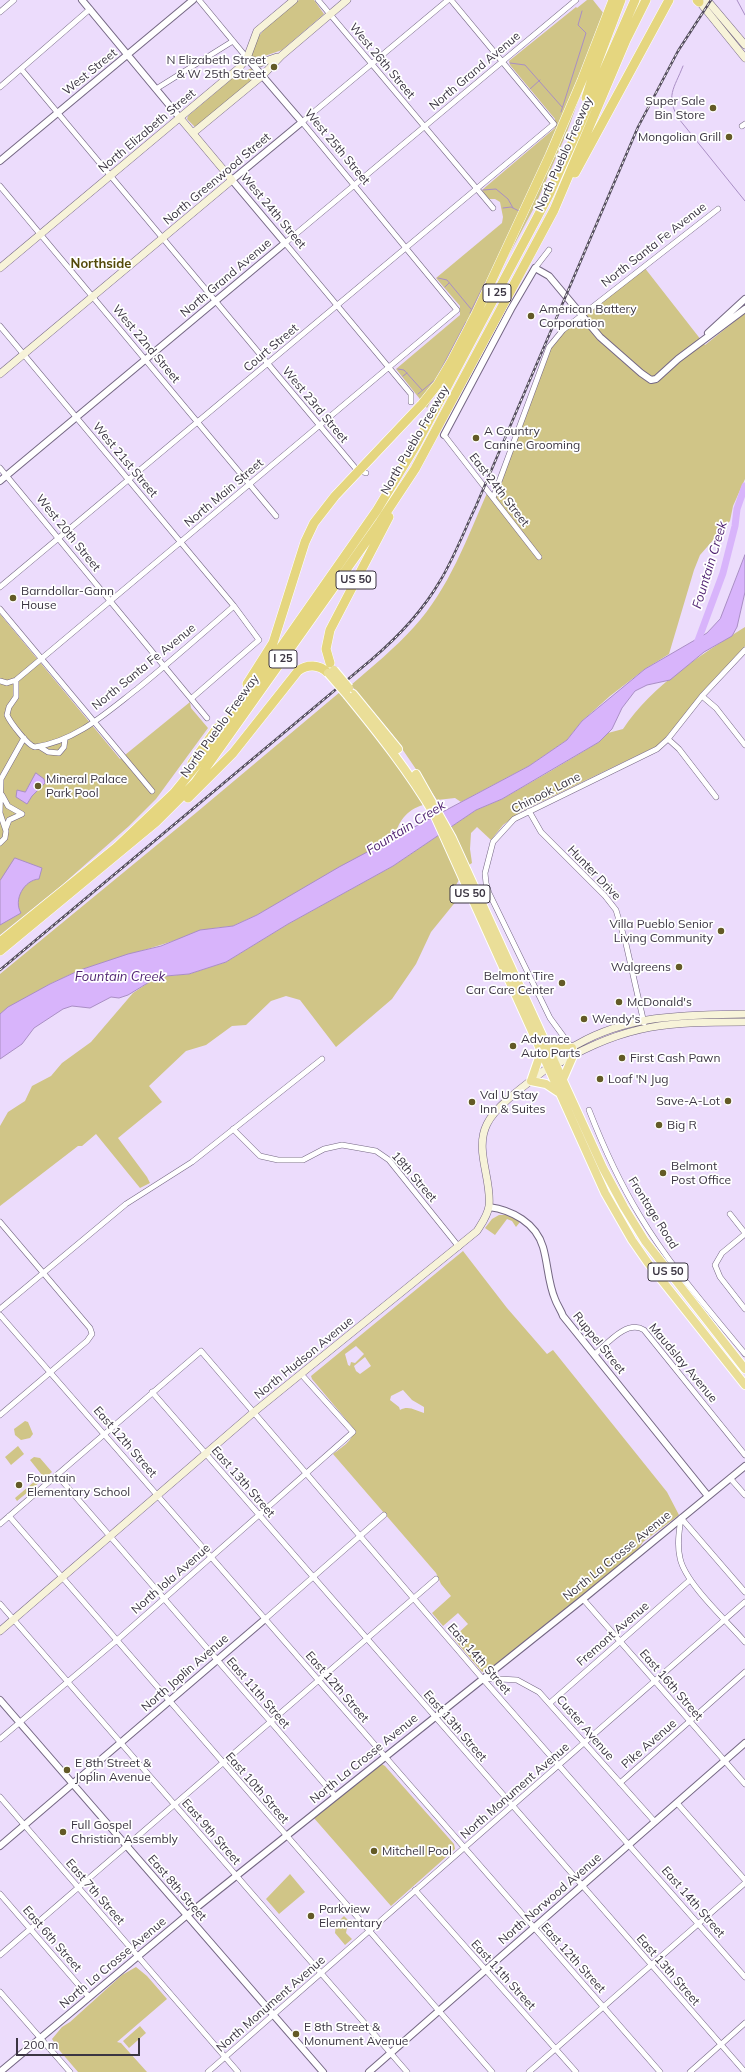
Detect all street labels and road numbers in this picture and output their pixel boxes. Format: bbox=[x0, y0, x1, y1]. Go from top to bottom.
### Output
street label: West 26th Street bbox=[346, 20, 418, 102]
street label: North Grand Avenue bbox=[427, 29, 523, 113]
street label: West Street bbox=[60, 46, 120, 98]
street label: North Elizabeth Street bbox=[96, 86, 198, 176]
street label: North Pueblo Freeway bbox=[532, 95, 596, 213]
street label: West 25th Street bbox=[301, 106, 373, 188]
street label: North Greenwood Street bbox=[160, 130, 274, 228]
street label: West 24th Street bbox=[237, 170, 309, 252]
street label: North Santa Fe Avenue bbox=[599, 200, 709, 290]
street label: North Grand Avenue bbox=[178, 236, 274, 320]
road number: I 25 bbox=[483, 284, 511, 302]
street label: West 22nd Street bbox=[109, 302, 183, 386]
street label: Court Street bbox=[241, 321, 301, 375]
street label: West 23rd Street bbox=[279, 364, 351, 446]
street label: North Pueblo Freeway bbox=[378, 383, 452, 497]
street label: West 21st Street bbox=[90, 420, 160, 500]
street label: East 24th Street bbox=[466, 450, 532, 530]
street label: North Main Street bbox=[182, 456, 266, 530]
street label: West 20th Street bbox=[33, 492, 103, 574]
road number: US 50 bbox=[336, 571, 376, 589]
street label: North Santa Fe Avenue bbox=[89, 621, 199, 713]
road number: I 25 bbox=[269, 650, 297, 668]
street label: North Pueblo Freeway bbox=[178, 672, 262, 780]
street label: Chinook Lane bbox=[509, 769, 583, 817]
street label: Hunter Drive bbox=[564, 843, 624, 903]
road number: US 50 bbox=[450, 885, 490, 903]
street label: 18th Street bbox=[388, 1149, 440, 1205]
street label: Frontage Road bbox=[625, 1174, 681, 1252]
road number: US 50 bbox=[648, 1263, 688, 1281]
street label: Ruppel Street bbox=[570, 1309, 628, 1377]
street label: North Hudson Avenue bbox=[252, 1314, 356, 1402]
street label: Maudslay Avenue bbox=[646, 1321, 720, 1405]
street label: East 12th Street bbox=[90, 1404, 160, 1480]
street label: East 13th Street bbox=[208, 1444, 278, 1520]
street label: North La Crosse Avenue bbox=[560, 1508, 674, 1604]
street label: North Iola Avenue bbox=[129, 1541, 213, 1617]
street label: Fremont Avenue bbox=[574, 1599, 652, 1669]
street label: East 14th Street bbox=[444, 1621, 514, 1697]
street label: North Joplin Avenue bbox=[139, 1631, 231, 1715]
street label: East 16th Street bbox=[636, 1647, 706, 1723]
street label: East 12th Street bbox=[302, 1649, 372, 1725]
street label: East 11th Street bbox=[223, 1655, 293, 1731]
street label: East 13th Street bbox=[420, 1688, 490, 1764]
street label: Custer Avenue bbox=[553, 1693, 617, 1763]
street label: North La Crosse Avenue bbox=[307, 1711, 421, 1807]
street label: Pike Avenue bbox=[619, 1716, 679, 1772]
street label: North Monument Avenue bbox=[458, 1740, 572, 1842]
street label: East 10th Street bbox=[222, 1750, 292, 1826]
street label: East 9th Street bbox=[179, 1796, 243, 1868]
street label: North Norwood Avenue bbox=[496, 1850, 604, 1948]
street label: East 8th Street bbox=[145, 1852, 209, 1924]
street label: East 7th Street bbox=[63, 1856, 127, 1928]
street label: East 14th Street bbox=[658, 1864, 728, 1940]
street label: East 6th Street bbox=[20, 1903, 84, 1975]
street label: North La Crosse Avenue bbox=[57, 1914, 169, 2012]
street label: East 12th Street bbox=[538, 1920, 608, 1996]
street label: East 13th Street bbox=[633, 1932, 703, 2008]
street label: East 11th Street bbox=[468, 1937, 538, 2013]
street label: North Monument Avenue bbox=[214, 1953, 328, 2055]

